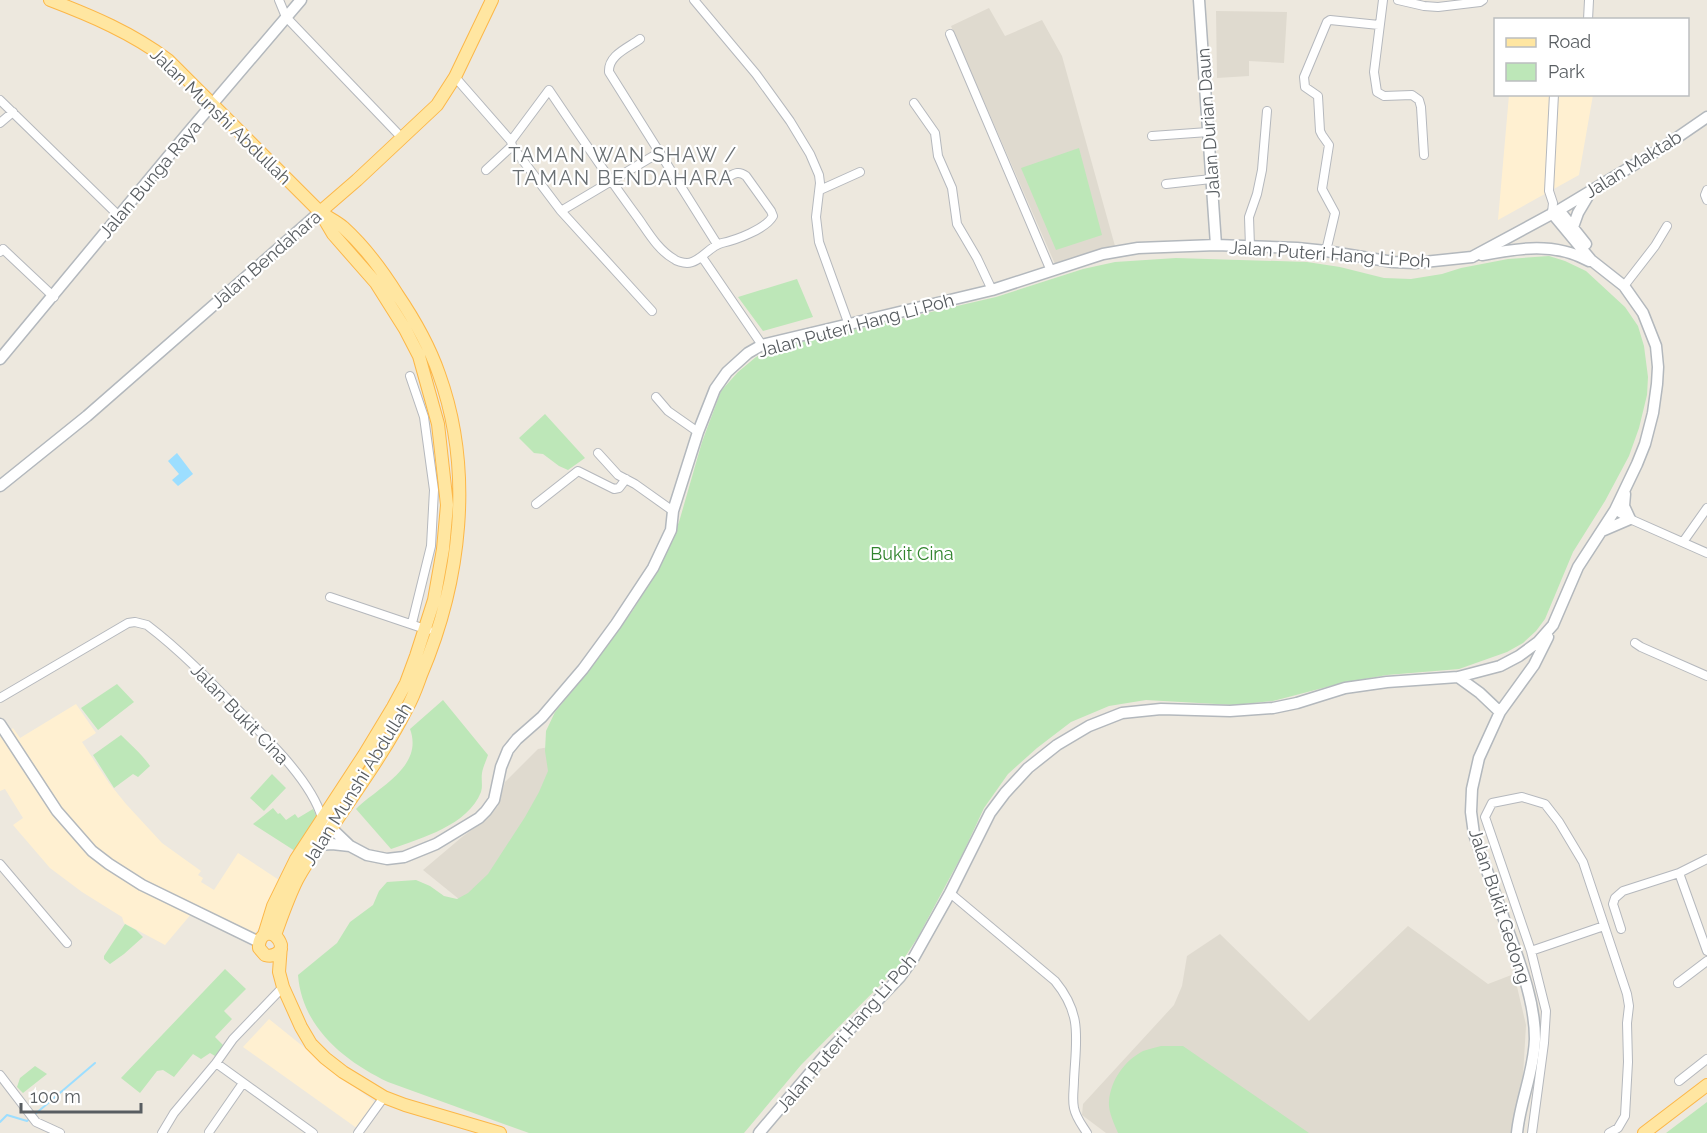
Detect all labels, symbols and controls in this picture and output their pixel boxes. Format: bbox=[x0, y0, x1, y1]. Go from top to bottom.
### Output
legend bbox=[1494, 18, 1689, 96]
text: Road bbox=[1548, 31, 1591, 52]
street label: Jalan Munshi Abdullah bbox=[146, 43, 296, 189]
street label: Jalan Durian Daun bbox=[1192, 47, 1224, 199]
text: Park bbox=[1548, 61, 1585, 82]
street label: Jalan Bunga Raya bbox=[95, 116, 205, 242]
street label: Jalan Maktab bbox=[1581, 126, 1685, 202]
district label: TAMAN WAN SHAW / TAMAN BENDAHARA bbox=[508, 143, 738, 190]
street label: Jalan Bendahara bbox=[207, 206, 325, 312]
street label: Jalan Puteri Hang Li Poh bbox=[1229, 236, 1431, 272]
street label: Jalan Puteri Hang Li Poh bbox=[756, 289, 956, 361]
park label: Bukit Cina bbox=[870, 543, 954, 564]
street label: Jalan Bukit Cina bbox=[187, 659, 293, 769]
street label: Jalan Munshi Abdullah bbox=[298, 699, 416, 869]
street label: Jalan Bukit Gedong bbox=[1465, 826, 1535, 986]
street label: Jalan Puteri Hang Li Poh bbox=[772, 950, 920, 1116]
scale bar bbox=[21, 1076, 141, 1114]
text: 100 m bbox=[30, 1086, 81, 1107]

